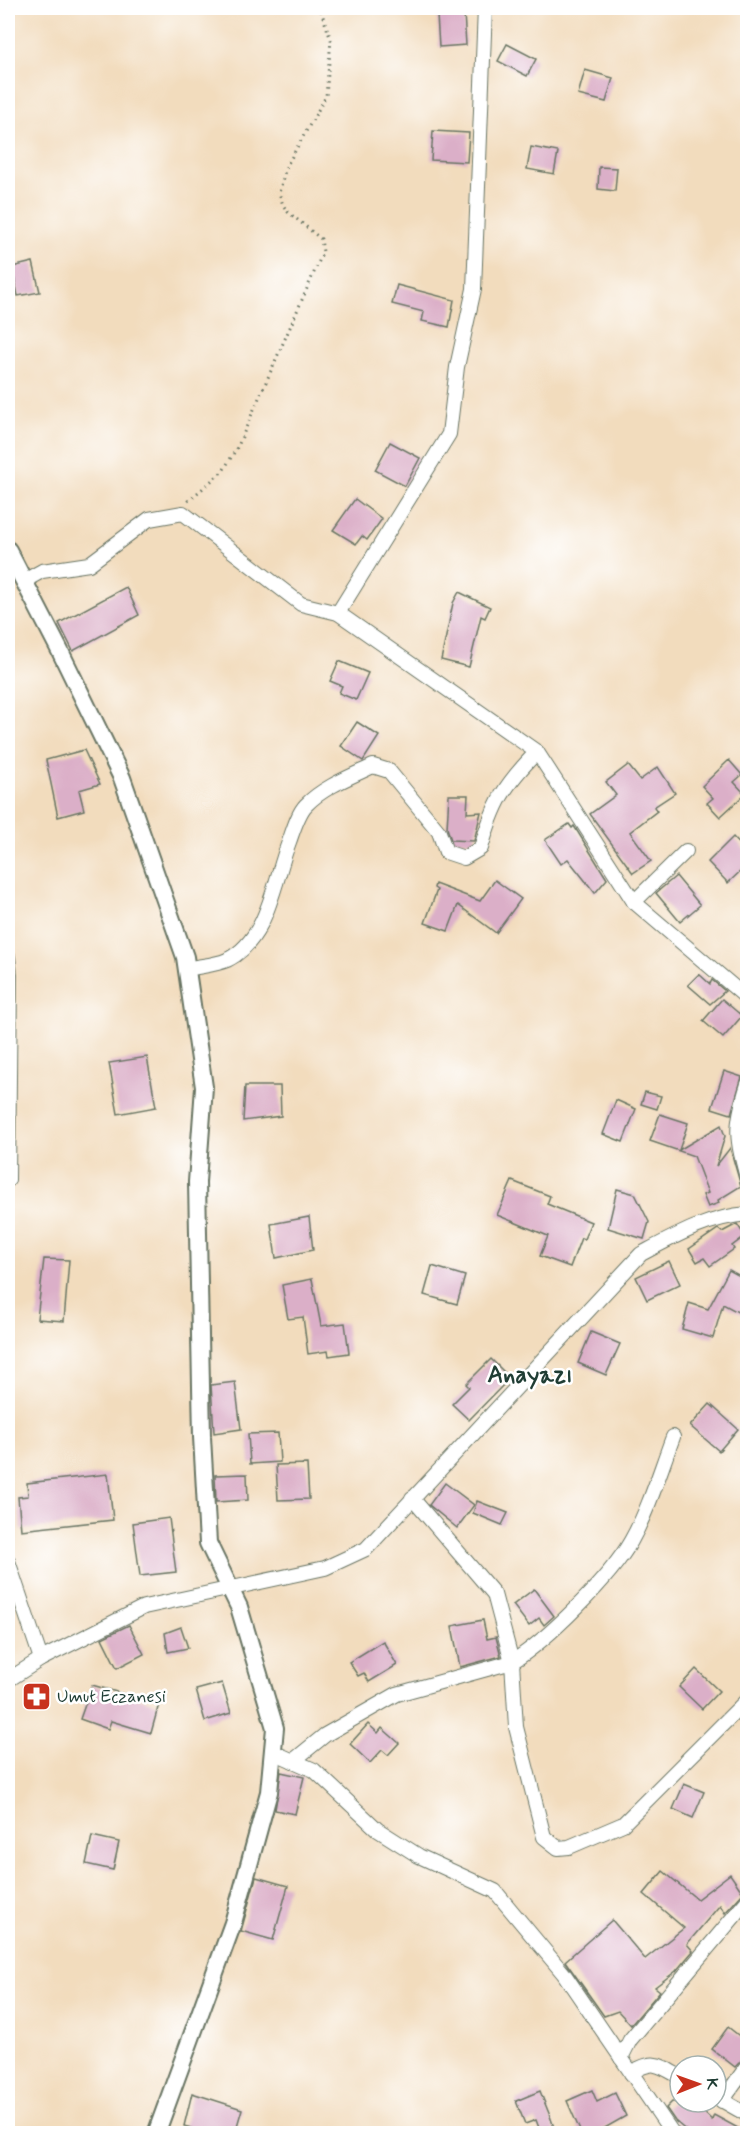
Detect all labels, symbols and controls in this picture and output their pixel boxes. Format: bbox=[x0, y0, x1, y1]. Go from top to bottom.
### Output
district label: Anayazı bbox=[488, 1360, 572, 1391]
pharmacy icon: Umut Eczanesi bbox=[20, 1680, 52, 1712]
place label: Umut Eczanesi bbox=[57, 1685, 166, 1709]
north arrow bbox=[668, 2054, 728, 2114]
text: K bbox=[701, 2078, 722, 2090]

